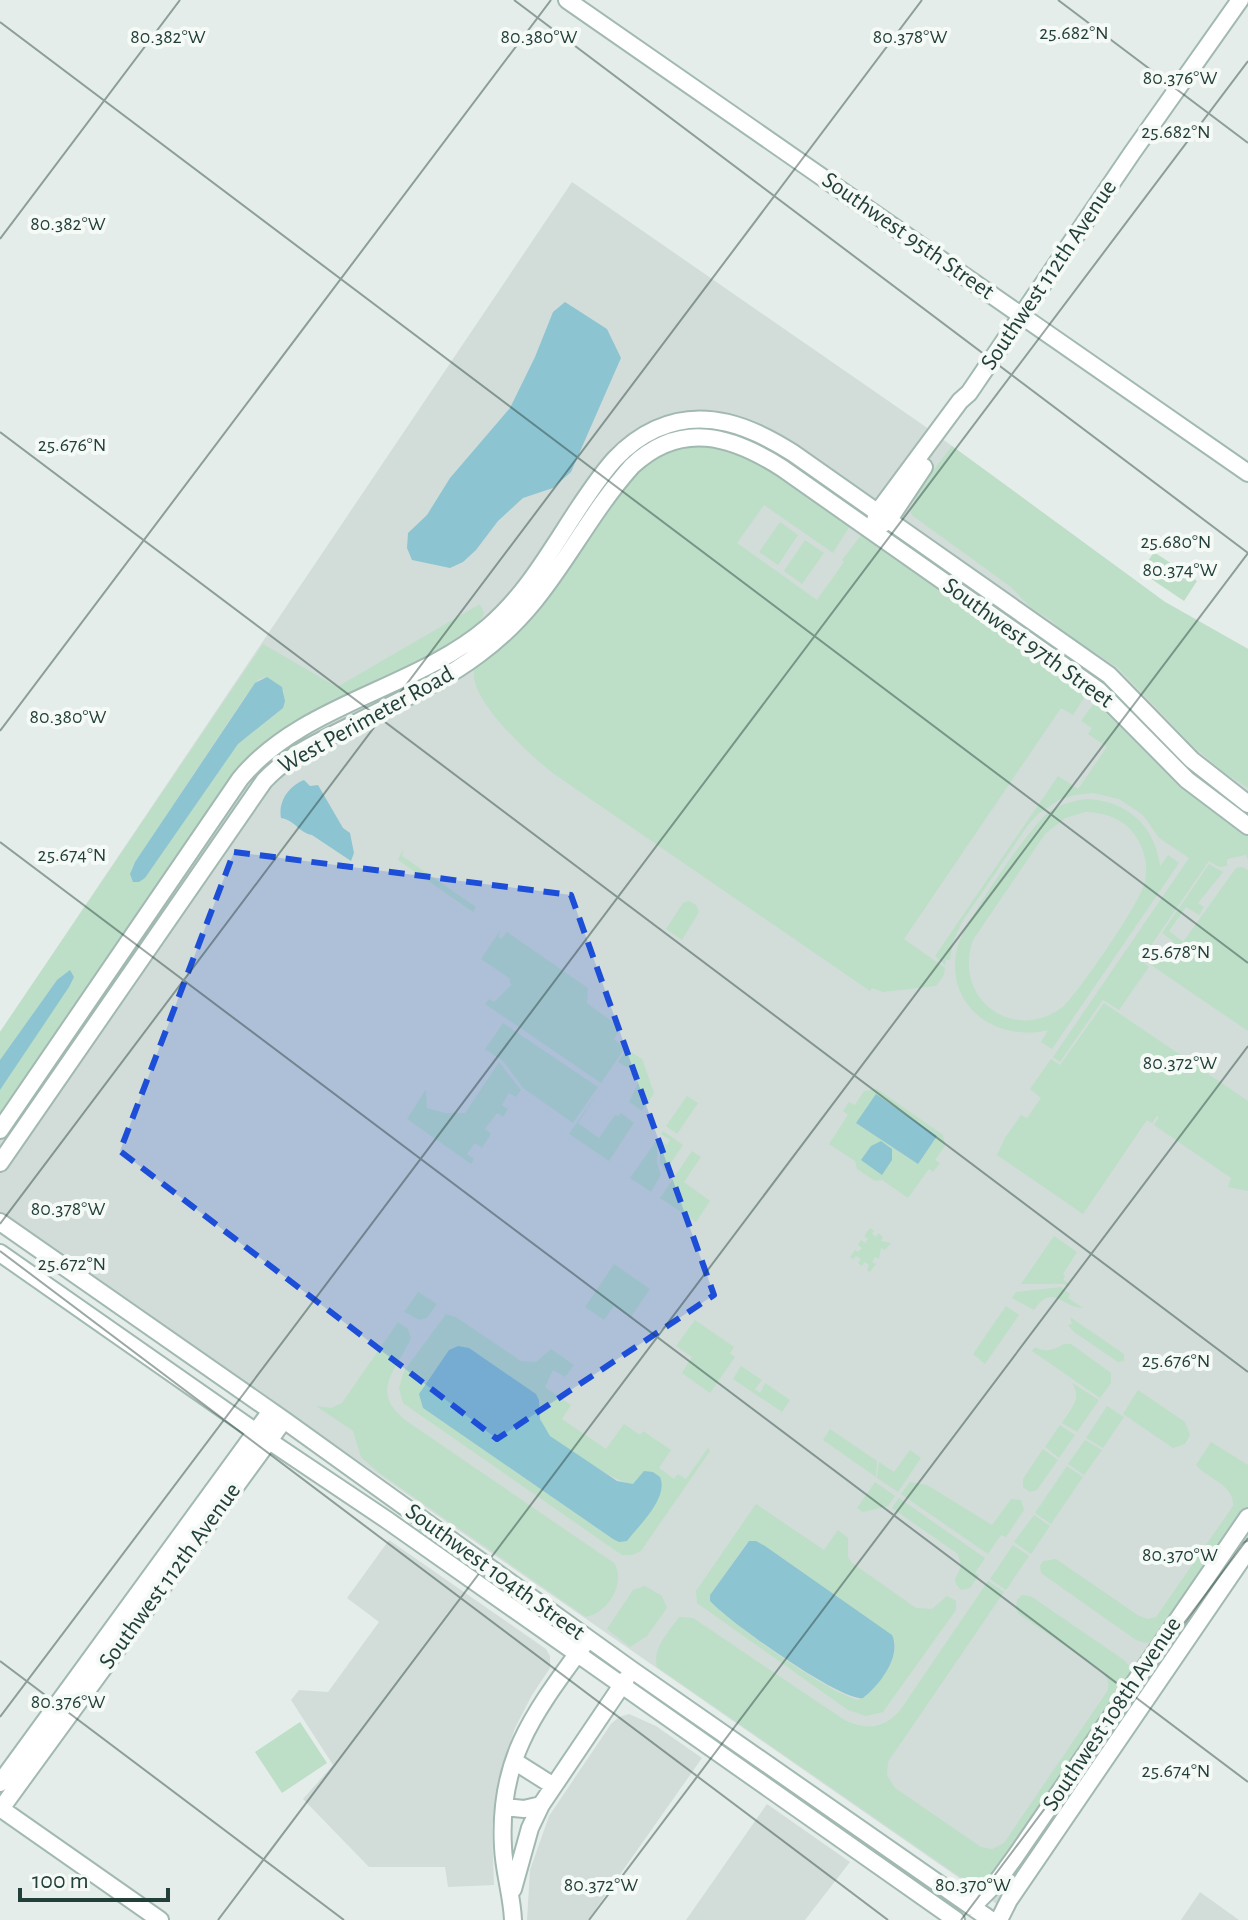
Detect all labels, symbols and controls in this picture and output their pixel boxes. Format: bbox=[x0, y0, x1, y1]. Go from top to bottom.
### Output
text: 25.682°N bbox=[1039, 23, 1109, 43]
text: 80.382°W bbox=[130, 27, 206, 47]
text: 80.380°W bbox=[501, 27, 578, 47]
text: 80.378°W bbox=[873, 27, 947, 47]
text: 80.376°W bbox=[1143, 68, 1217, 88]
text: 25.682°N bbox=[1141, 122, 1211, 142]
street label: Southwest 95th Street bbox=[818, 168, 999, 304]
street label: Southwest 112th Avenue bbox=[977, 176, 1121, 374]
text: 80.382°W bbox=[30, 214, 106, 234]
text: 25.676°N bbox=[38, 435, 106, 455]
text: 25.680°N bbox=[1141, 532, 1212, 552]
text: 80.374°W bbox=[1143, 560, 1218, 580]
street label: Southwest 97th Street bbox=[938, 573, 1118, 713]
street label: West Perimeter Road bbox=[274, 662, 458, 778]
text: 80.380°W bbox=[30, 707, 107, 727]
text: 25.674°N bbox=[38, 845, 106, 865]
text: 25.678°N bbox=[1142, 942, 1210, 962]
text: 80.372°W bbox=[1143, 1053, 1217, 1073]
text: 80.378°W bbox=[31, 1199, 105, 1219]
text: 25.672°N bbox=[38, 1254, 106, 1274]
text: 25.676°N bbox=[1142, 1351, 1210, 1371]
street label: Southwest 112th Avenue bbox=[95, 1479, 245, 1673]
street label: Southwest 104th Street bbox=[401, 1499, 589, 1645]
text: 80.370°W bbox=[1142, 1545, 1218, 1565]
street label: Southwest 108th Avenue bbox=[1038, 1613, 1186, 1815]
text: 80.376°W bbox=[31, 1692, 105, 1712]
text: 25.674°N bbox=[1142, 1761, 1210, 1781]
scale bar bbox=[20, 1852, 168, 1902]
text: 100 m bbox=[32, 1869, 89, 1893]
text: 80.372°W bbox=[564, 1875, 638, 1895]
text: 80.370°W bbox=[935, 1875, 1011, 1895]

